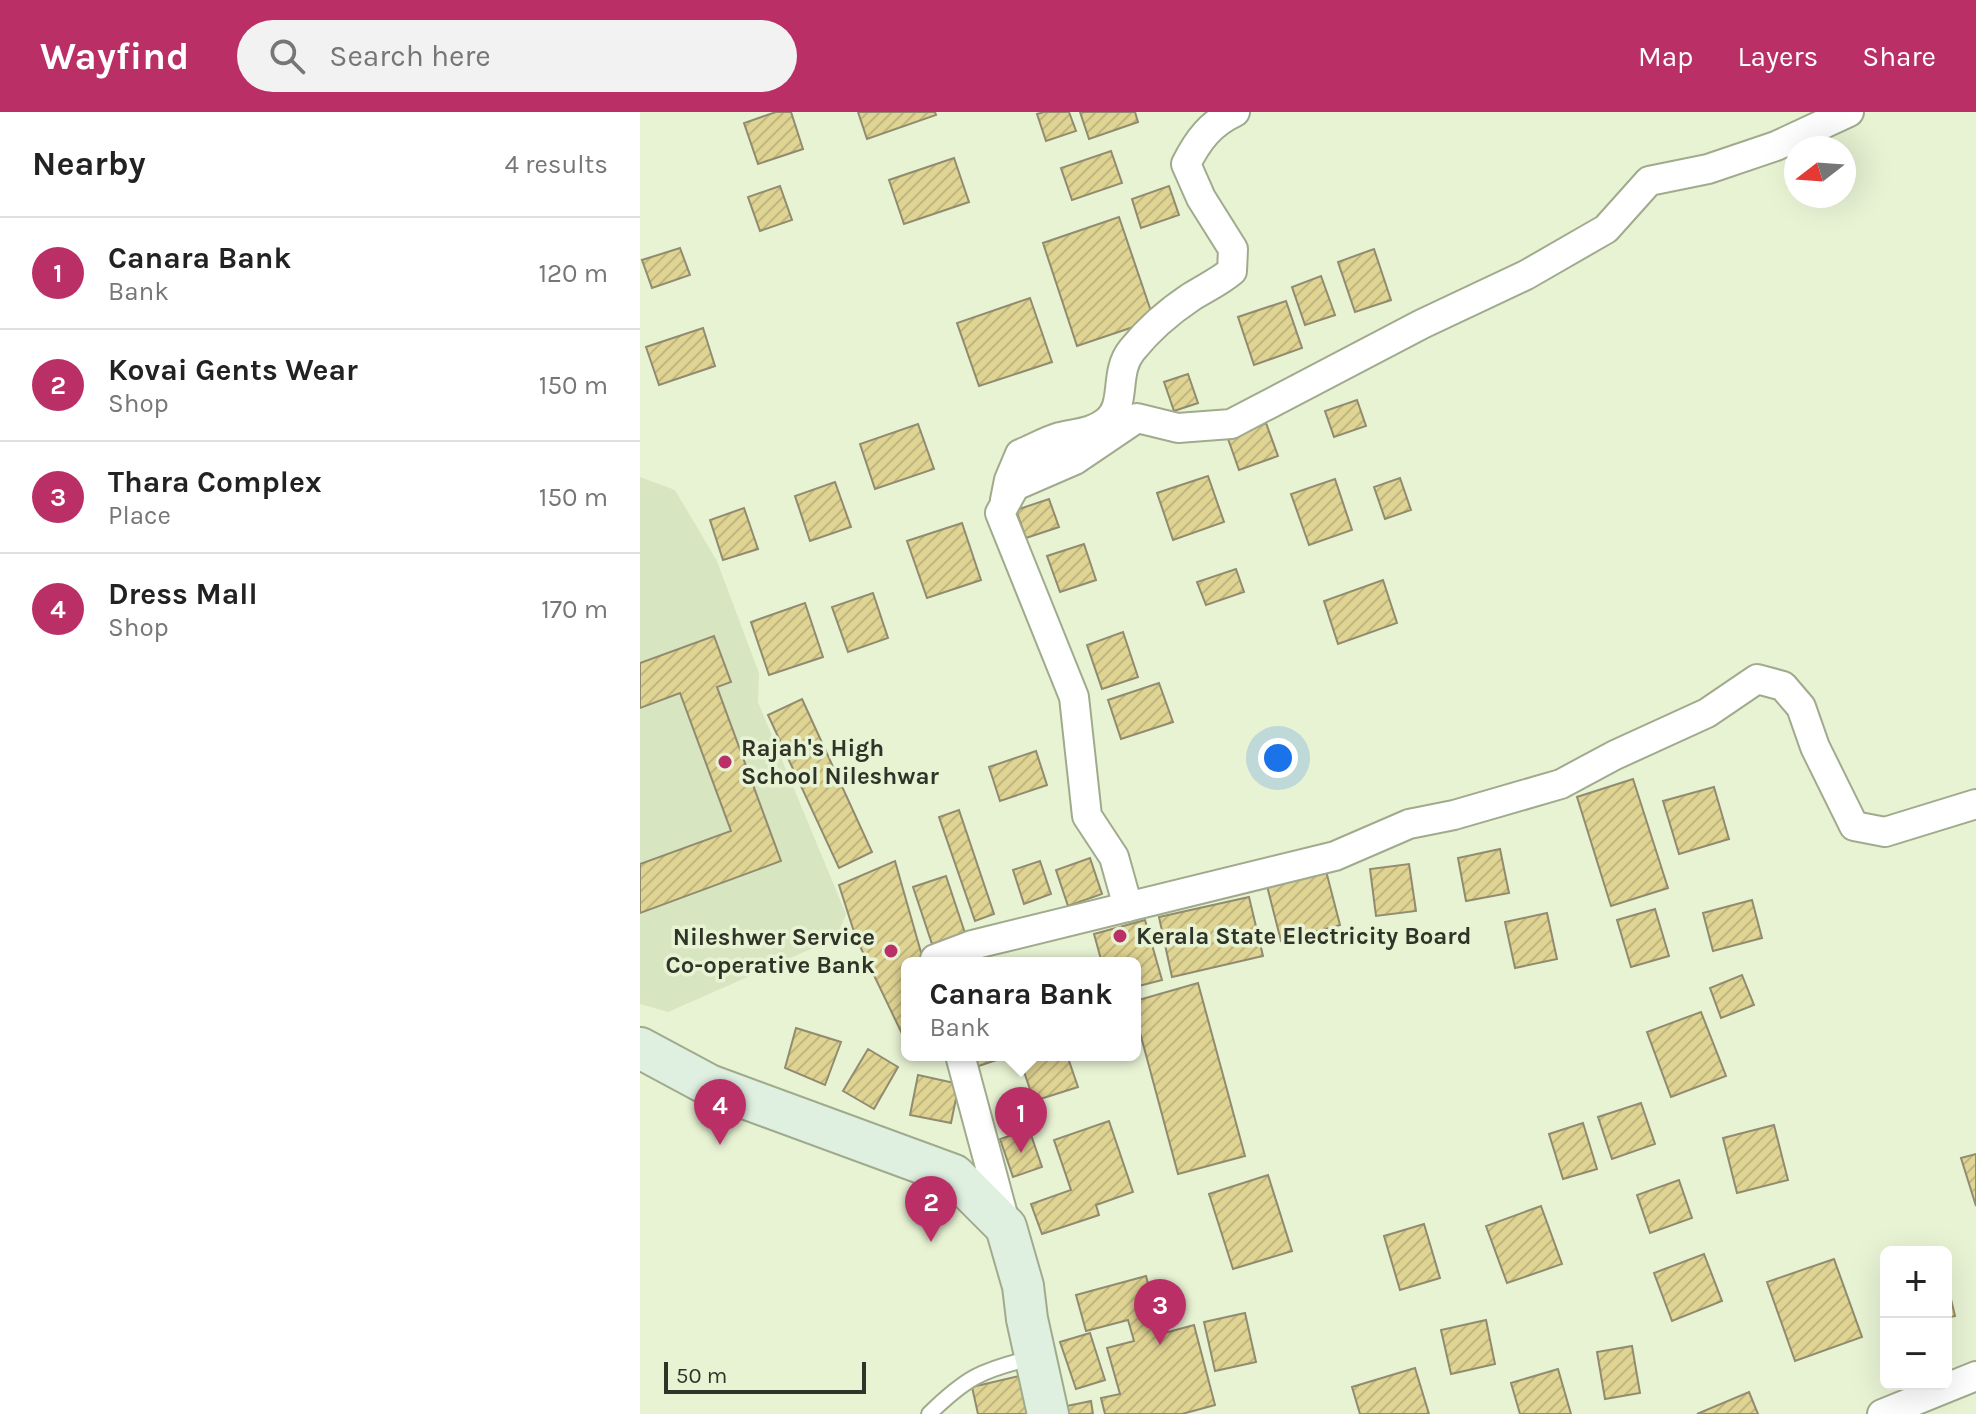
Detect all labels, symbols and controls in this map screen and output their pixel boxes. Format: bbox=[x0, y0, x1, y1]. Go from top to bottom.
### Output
search box bbox=[237, 20, 797, 92]
text: Wayfind bbox=[40, 34, 189, 79]
icon: search bbox=[265, 34, 309, 78]
text: Search here bbox=[329, 38, 491, 74]
text: Map bbox=[1638, 40, 1693, 73]
text: Layers bbox=[1737, 40, 1818, 73]
text: Share bbox=[1862, 40, 1936, 73]
north arrow bbox=[1784, 136, 1856, 208]
text: Nearby bbox=[32, 144, 146, 184]
text: 4 results bbox=[504, 149, 608, 180]
text: Canara Bank bbox=[108, 240, 291, 276]
text: 1 bbox=[53, 258, 63, 289]
text: 120 m bbox=[538, 258, 608, 289]
text: Bank bbox=[108, 276, 169, 307]
text: Kovai Gents Wear bbox=[108, 352, 358, 388]
text: 2 bbox=[50, 370, 66, 401]
text: 150 m bbox=[539, 370, 608, 401]
text: Shop bbox=[108, 388, 169, 419]
text: Thara Complex bbox=[108, 464, 322, 500]
text: 3 bbox=[50, 482, 66, 513]
text: 150 m bbox=[539, 482, 608, 513]
text: Place bbox=[108, 500, 171, 531]
text: Dress Mall bbox=[108, 576, 258, 612]
text: 4 bbox=[50, 594, 66, 625]
text: 170 m bbox=[541, 594, 608, 625]
text: Shop bbox=[108, 612, 169, 643]
place label: Rajah's High School Nileshwar bbox=[741, 734, 939, 790]
your location bbox=[1258, 738, 1298, 778]
marker: Rajah's High School Nileshwar bbox=[716, 753, 734, 771]
place label: Kerala State Electricity Board bbox=[1136, 922, 1471, 950]
place label: Nileshwer Service Co-operative Bank bbox=[666, 923, 875, 979]
marker: Kerala State Electricity Board bbox=[1111, 927, 1129, 945]
marker: Nileshwer Service Co-operative Bank bbox=[882, 942, 900, 960]
popup bbox=[901, 957, 1141, 1061]
text: Canara Bank bbox=[929, 976, 1113, 1012]
text: Bank bbox=[929, 1012, 990, 1043]
pin: 4 bbox=[694, 1079, 746, 1145]
pin: 1 bbox=[995, 1087, 1047, 1153]
pin: 2 bbox=[905, 1176, 957, 1242]
map controls bbox=[1880, 1246, 1952, 1390]
button: + bbox=[1880, 1246, 1952, 1318]
pin: 3 bbox=[1134, 1279, 1186, 1345]
button: − bbox=[1880, 1318, 1952, 1390]
scale bar bbox=[664, 1358, 866, 1394]
text: 50 m bbox=[676, 1363, 727, 1389]

